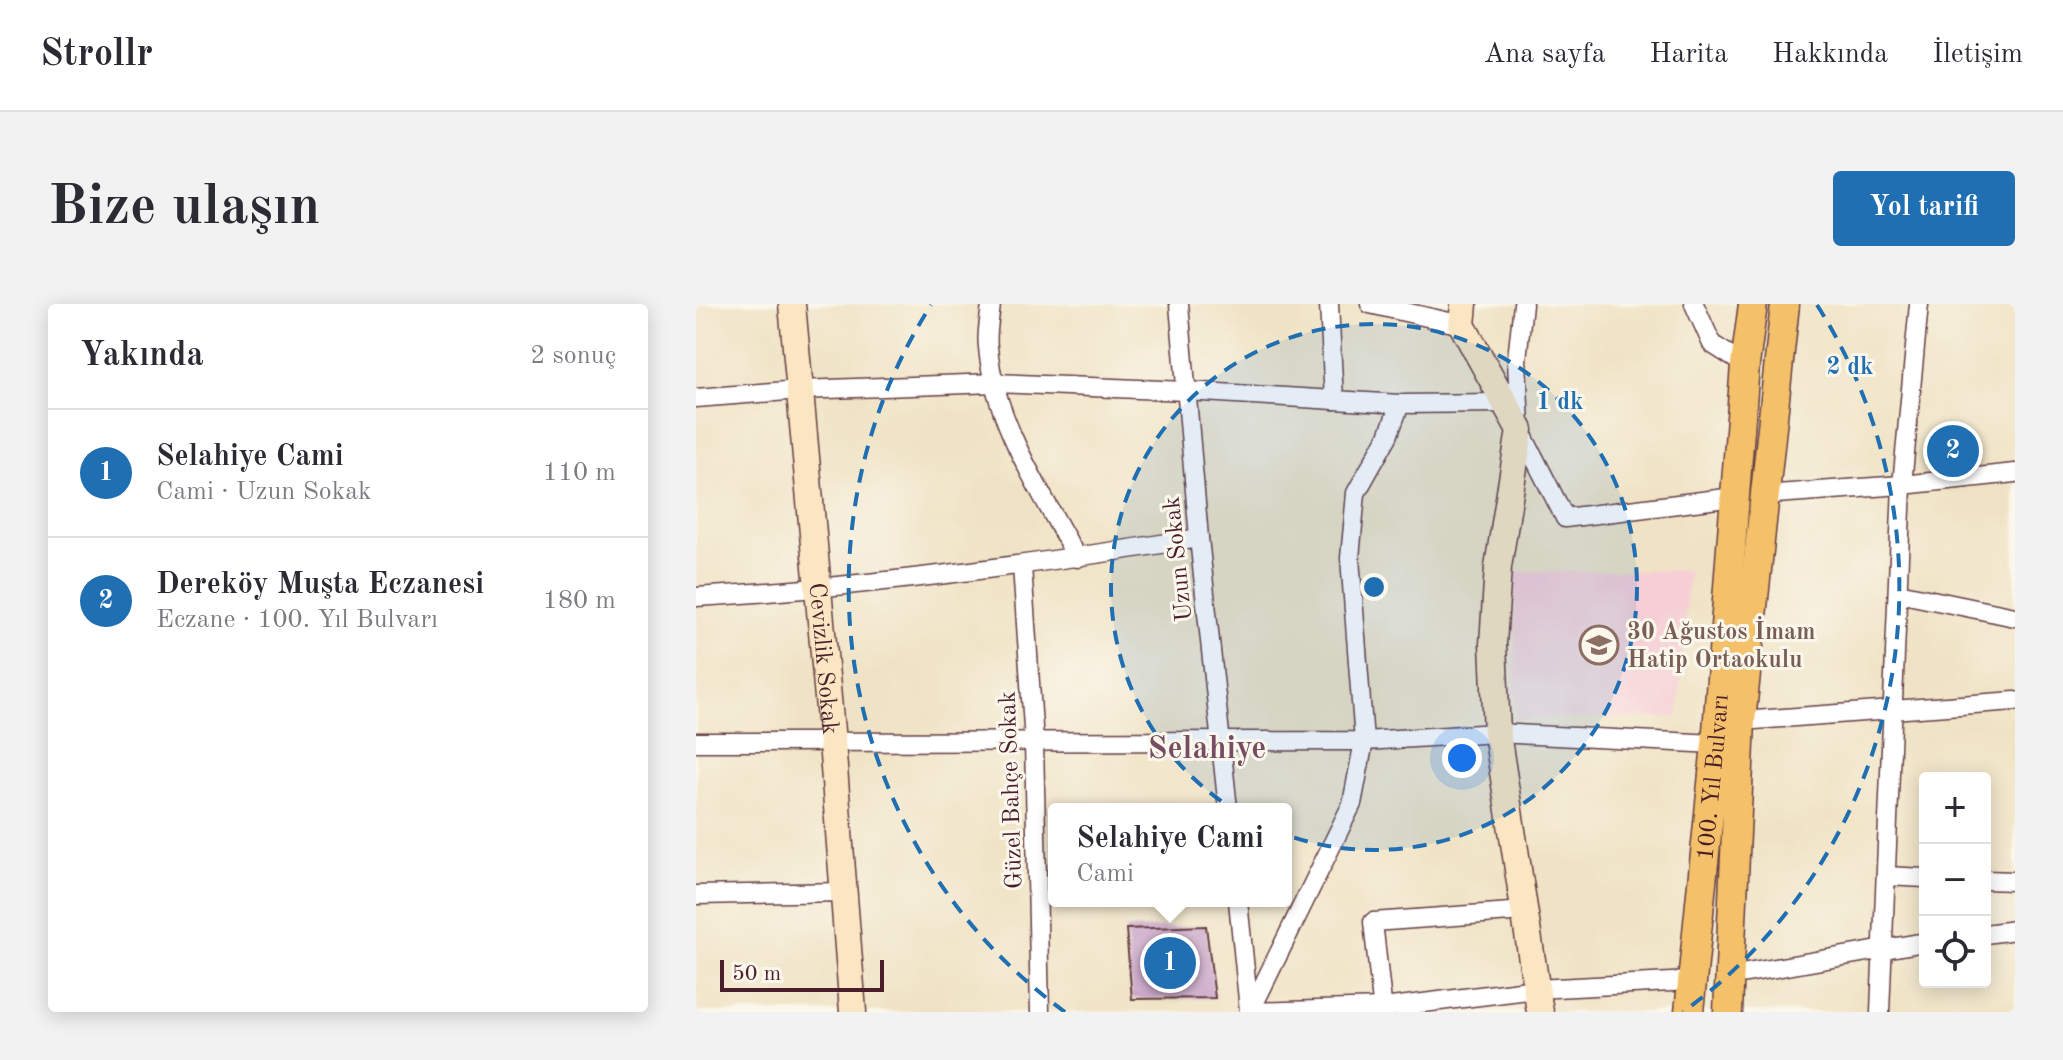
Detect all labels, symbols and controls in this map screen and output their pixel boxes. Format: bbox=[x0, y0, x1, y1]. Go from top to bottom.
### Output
text: Strollr bbox=[40, 36, 153, 74]
text: Ana sayfa bbox=[1484, 41, 1605, 69]
text: Harita bbox=[1649, 41, 1728, 69]
text: Hakkında bbox=[1772, 41, 1888, 69]
text: İletişim bbox=[1932, 41, 2023, 69]
button: Yol tarifi bbox=[1833, 171, 2015, 246]
text: Bize ulaşın bbox=[48, 180, 321, 236]
text: Yakında bbox=[80, 339, 204, 373]
text: 2 sonuç bbox=[530, 343, 616, 369]
text: 2 dk bbox=[1827, 356, 1874, 380]
text: 1 dk bbox=[1537, 391, 1584, 415]
pin: 2 bbox=[1927, 421, 1979, 481]
text: Selahiye Cami bbox=[156, 442, 344, 472]
text: 1 bbox=[98, 460, 114, 486]
text: 110 m bbox=[543, 460, 616, 486]
text: Cami · Uzun Sokak bbox=[156, 479, 372, 505]
street label: Uzun Sokak bbox=[1161, 495, 1197, 622]
text: Dereköy Muşta Eczanesi bbox=[156, 570, 484, 600]
centre of rings bbox=[1360, 573, 1388, 601]
street label: Cevizlik Sokak bbox=[803, 582, 841, 736]
text: 2 bbox=[98, 588, 114, 614]
text: 180 m bbox=[543, 588, 616, 614]
text: Eczane · 100. Yıl Bulvarı bbox=[156, 607, 438, 633]
place label: 30 Ağustos İmam Hatip Ortaokulu bbox=[1627, 616, 1816, 673]
school or university icon: 30 Ağustos İmam Hatip Ortaokulu bbox=[1578, 624, 1620, 666]
street label: Güzel Bahçe Sokak bbox=[997, 690, 1027, 889]
street label: 100. Yıl Bulvarı bbox=[1694, 693, 1734, 862]
district label: Selahiye bbox=[1148, 734, 1266, 766]
your location bbox=[1442, 738, 1482, 778]
map controls bbox=[1919, 772, 1991, 988]
button: + bbox=[1919, 772, 1991, 844]
popup bbox=[1048, 803, 1292, 907]
text: Selahiye Cami bbox=[1076, 824, 1264, 854]
button: − bbox=[1919, 844, 1991, 916]
text: Cami bbox=[1076, 861, 1134, 887]
button: locate bbox=[1919, 916, 1991, 988]
pin: 1 bbox=[1144, 933, 1196, 993]
scale bar bbox=[720, 956, 884, 992]
text: 50 m bbox=[732, 963, 781, 985]

